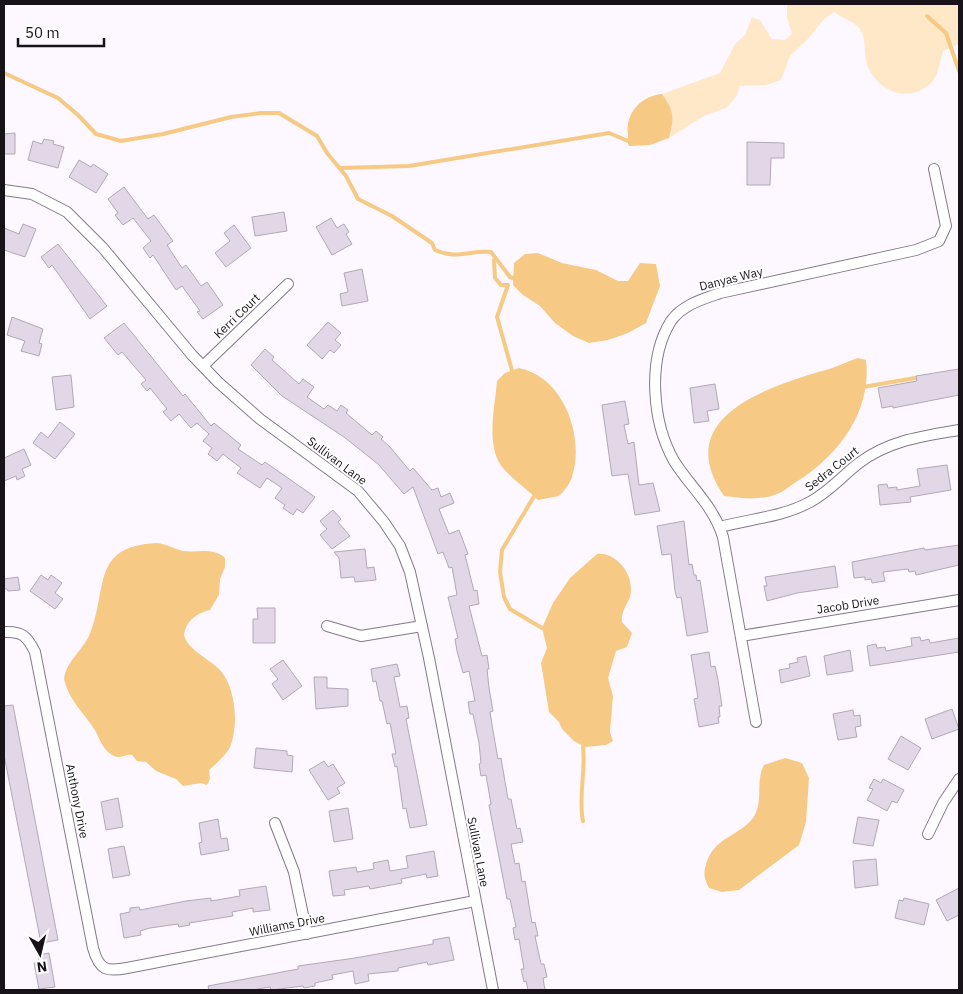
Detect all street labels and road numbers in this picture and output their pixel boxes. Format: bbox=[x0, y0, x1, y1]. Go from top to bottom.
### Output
street label: Danyas Way bbox=[698, 263, 764, 294]
street label: Kerri Court bbox=[211, 290, 263, 341]
street label: Sullivan Lane bbox=[304, 433, 370, 488]
street label: Sedra Court bbox=[802, 443, 861, 494]
street label: Jacob Drive bbox=[816, 592, 881, 617]
street label: Anthony Drive bbox=[63, 762, 92, 840]
street label: Sullivan Lane bbox=[464, 816, 493, 889]
street label: Williams Drive bbox=[248, 910, 326, 939]

